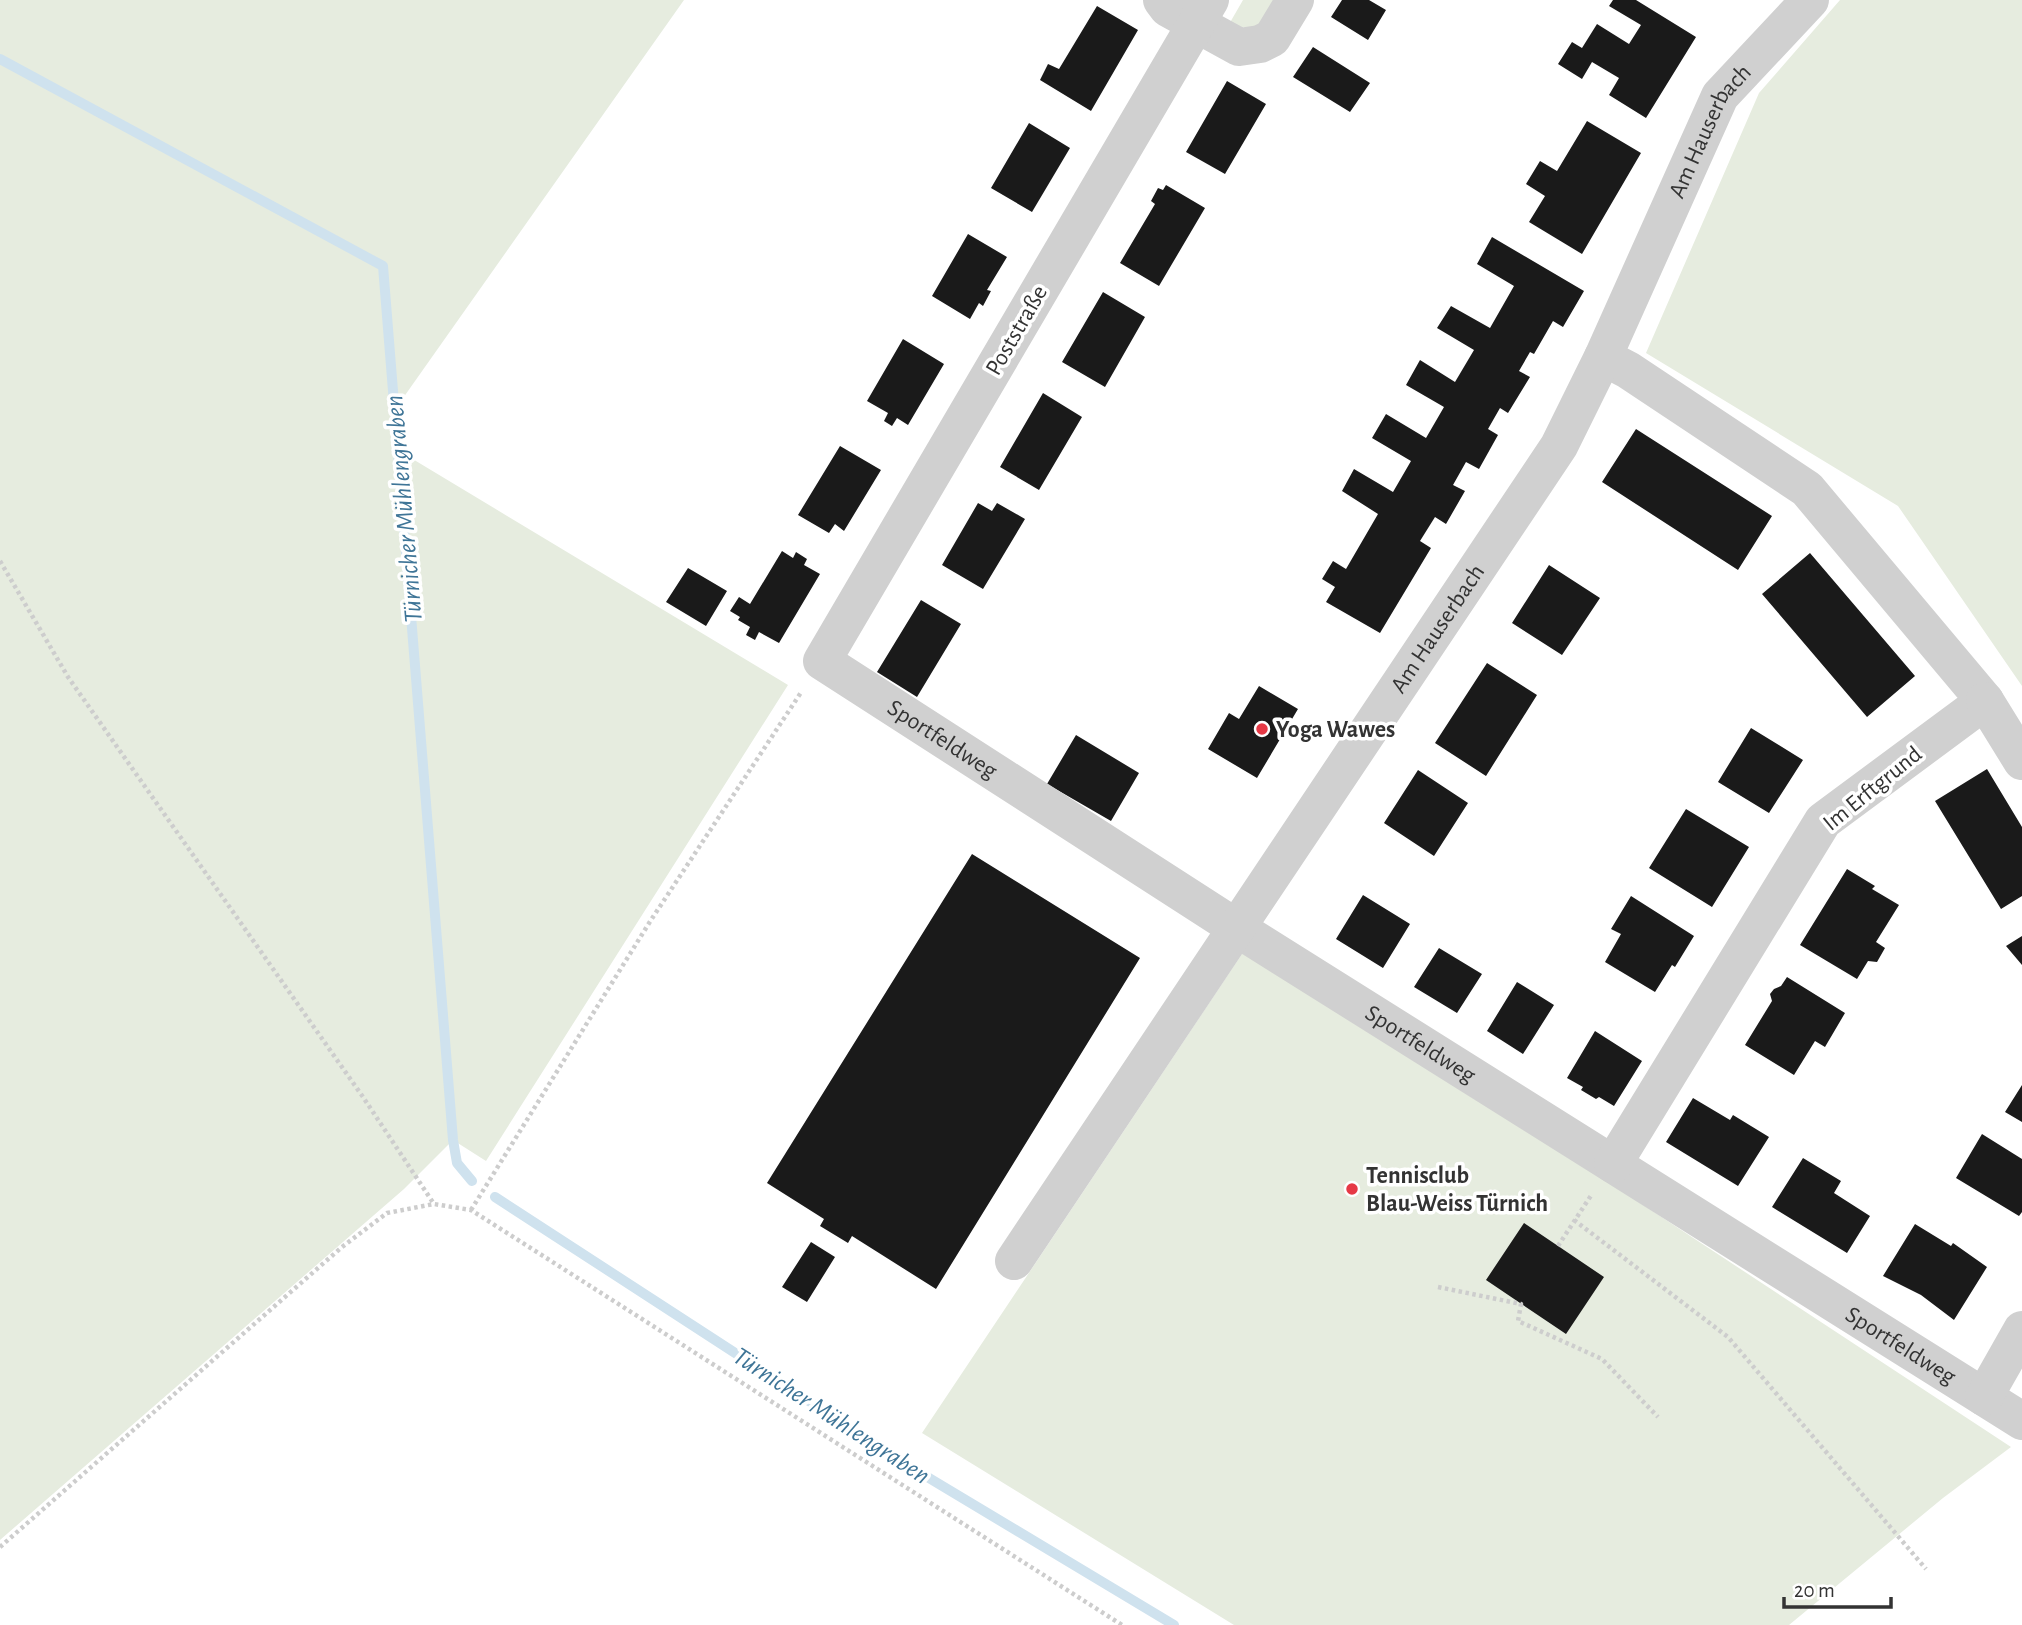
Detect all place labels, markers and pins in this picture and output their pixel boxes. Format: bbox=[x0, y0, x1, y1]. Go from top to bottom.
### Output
place label: Yoga Wawes bbox=[1276, 718, 1395, 742]
marker: Yoga Wawes bbox=[1254, 721, 1270, 737]
place label: Tennisclub Blau-Weiss Türnich bbox=[1366, 1164, 1548, 1216]
marker: Tennisclub Blau-Weiss Türnich bbox=[1344, 1181, 1360, 1197]

